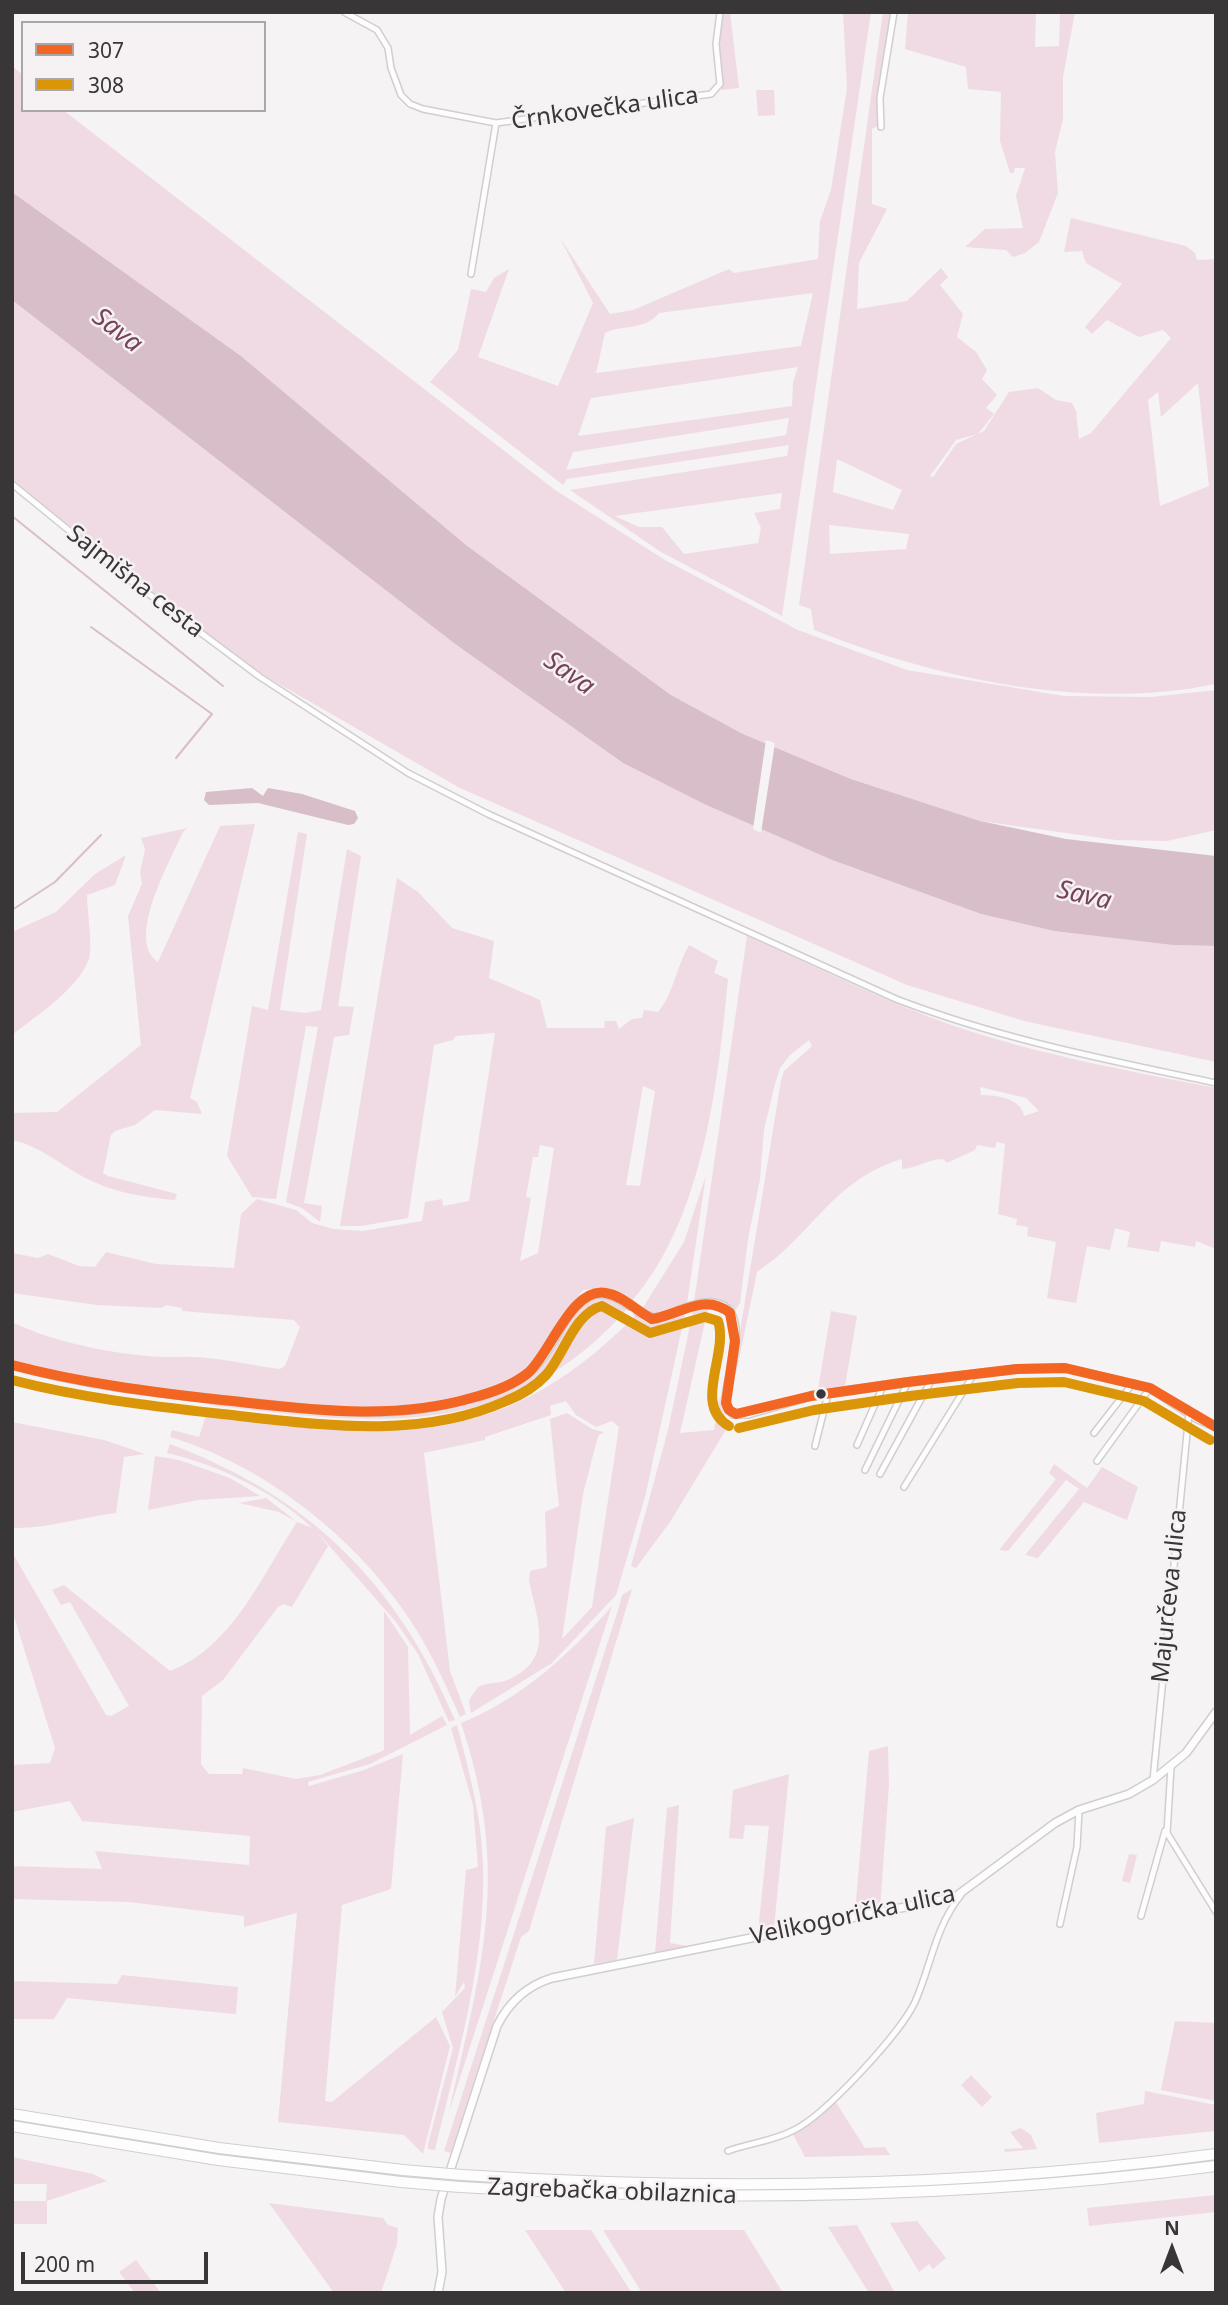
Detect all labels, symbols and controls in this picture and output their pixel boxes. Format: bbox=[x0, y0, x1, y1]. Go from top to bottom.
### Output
legend bbox=[21, 21, 266, 112]
text: 307 bbox=[88, 36, 124, 64]
text: 308 bbox=[88, 71, 124, 99]
street label: Črnkovečka ulica bbox=[510, 82, 700, 136]
water label: Sava bbox=[86, 302, 148, 360]
street label: Sajmišna cesta bbox=[61, 519, 209, 645]
water label: Sava bbox=[538, 646, 600, 702]
water label: Sava bbox=[1054, 875, 1114, 917]
unlabelled marker bbox=[814, 1387, 828, 1401]
street label: Majurčeva ulica bbox=[1147, 1508, 1193, 1684]
street label: Velikogorička ulica bbox=[748, 1880, 958, 1952]
street label: Zagrebačka obilaznica bbox=[487, 2173, 737, 2211]
north arrow bbox=[1137, 2214, 1207, 2284]
text: N bbox=[1164, 2215, 1180, 2241]
scale bar bbox=[24, 2238, 212, 2282]
text: 200 m bbox=[34, 2250, 95, 2278]

